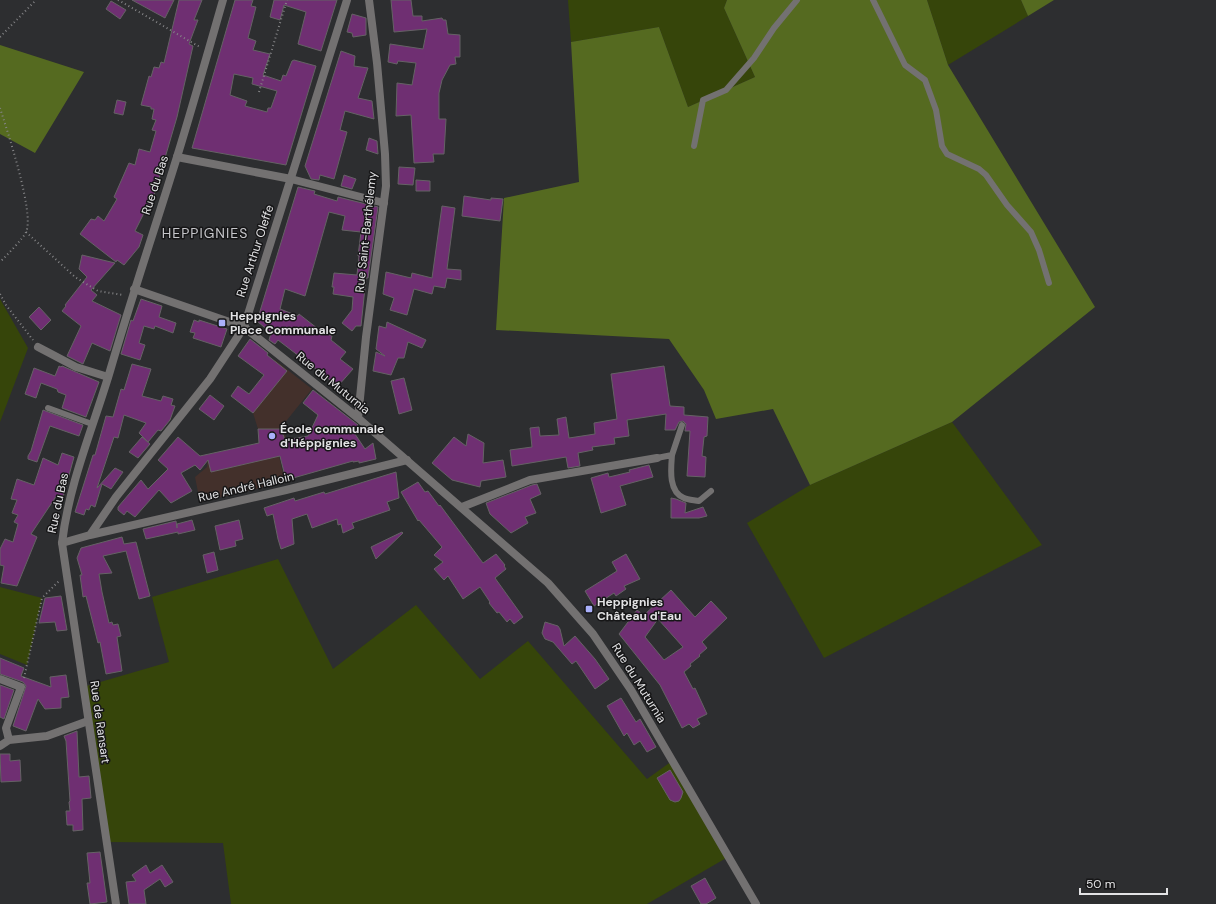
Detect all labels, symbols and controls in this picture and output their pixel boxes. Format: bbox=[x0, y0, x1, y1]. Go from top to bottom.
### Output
street label: Rue du Bas bbox=[138, 153, 172, 217]
street label: Rue Saint-Barthélemy bbox=[352, 170, 380, 293]
street label: Rue Arthur Oleffe bbox=[233, 203, 278, 299]
district label: HEPPIGNIES bbox=[162, 224, 248, 242]
place label: Heppignies Place Communale bbox=[230, 308, 336, 338]
marker: Heppignies Place Communale bbox=[217, 318, 227, 328]
street label: Rue du Muturnia bbox=[293, 348, 373, 418]
place label: École communale d'Héppignies bbox=[280, 421, 384, 451]
marker: École communale d'Héppignies bbox=[267, 431, 277, 441]
street label: Rue André Halloin bbox=[197, 468, 295, 506]
street label: Rue du Bas bbox=[44, 471, 72, 535]
place label: Heppignies Château d'Eau bbox=[597, 594, 681, 624]
marker: Heppignies Château d'Eau bbox=[584, 604, 594, 614]
street label: Rue du Muturnia bbox=[608, 640, 670, 726]
street label: Rue de Ransart bbox=[86, 679, 114, 765]
scale bar bbox=[1080, 870, 1167, 896]
text: 50 m bbox=[1086, 876, 1115, 892]

